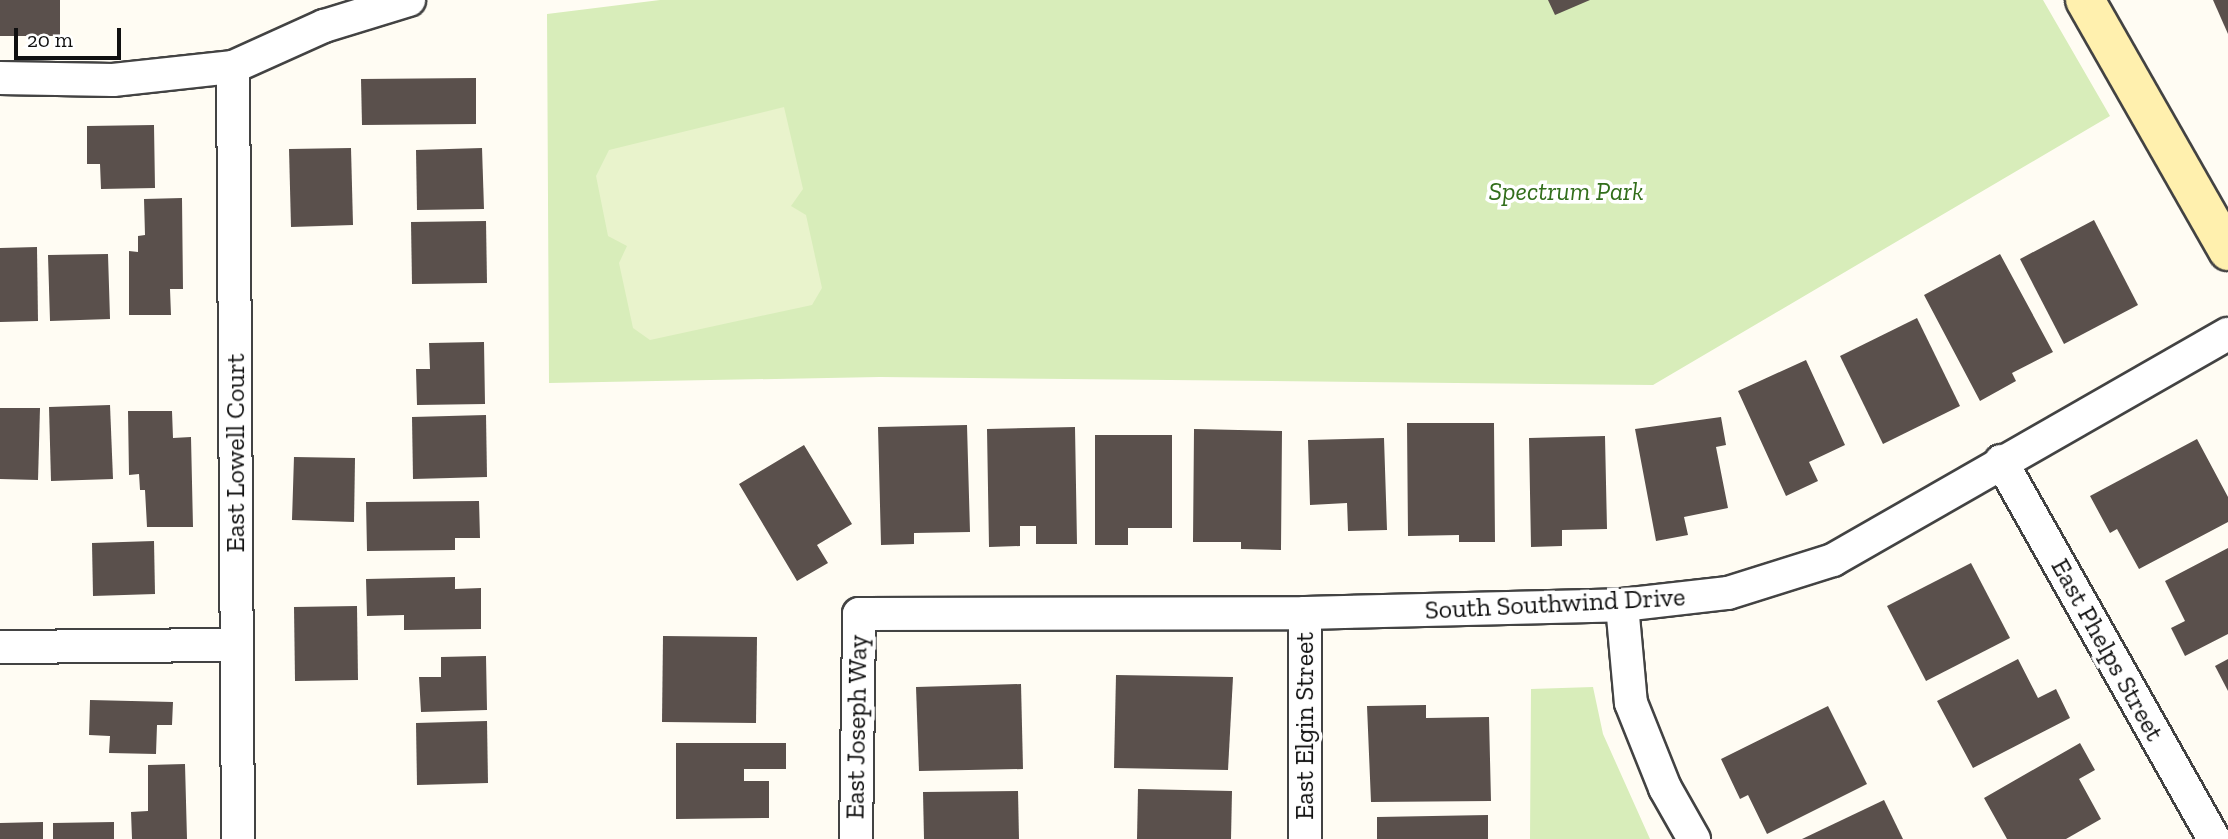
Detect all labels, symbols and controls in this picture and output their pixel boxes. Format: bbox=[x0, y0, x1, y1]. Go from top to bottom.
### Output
scale bar bbox=[18, 14, 124, 58]
text: 20 m bbox=[27, 27, 73, 52]
park label: Spectrum Park bbox=[1488, 176, 1644, 208]
street label: East Lowell Court bbox=[220, 354, 252, 552]
street label: East Phelps Street bbox=[2044, 553, 2170, 747]
street label: South Southwind Drive bbox=[1424, 582, 1686, 626]
street label: East Elgin Street bbox=[1289, 632, 1321, 820]
street label: East Joseph Way bbox=[840, 634, 874, 820]

